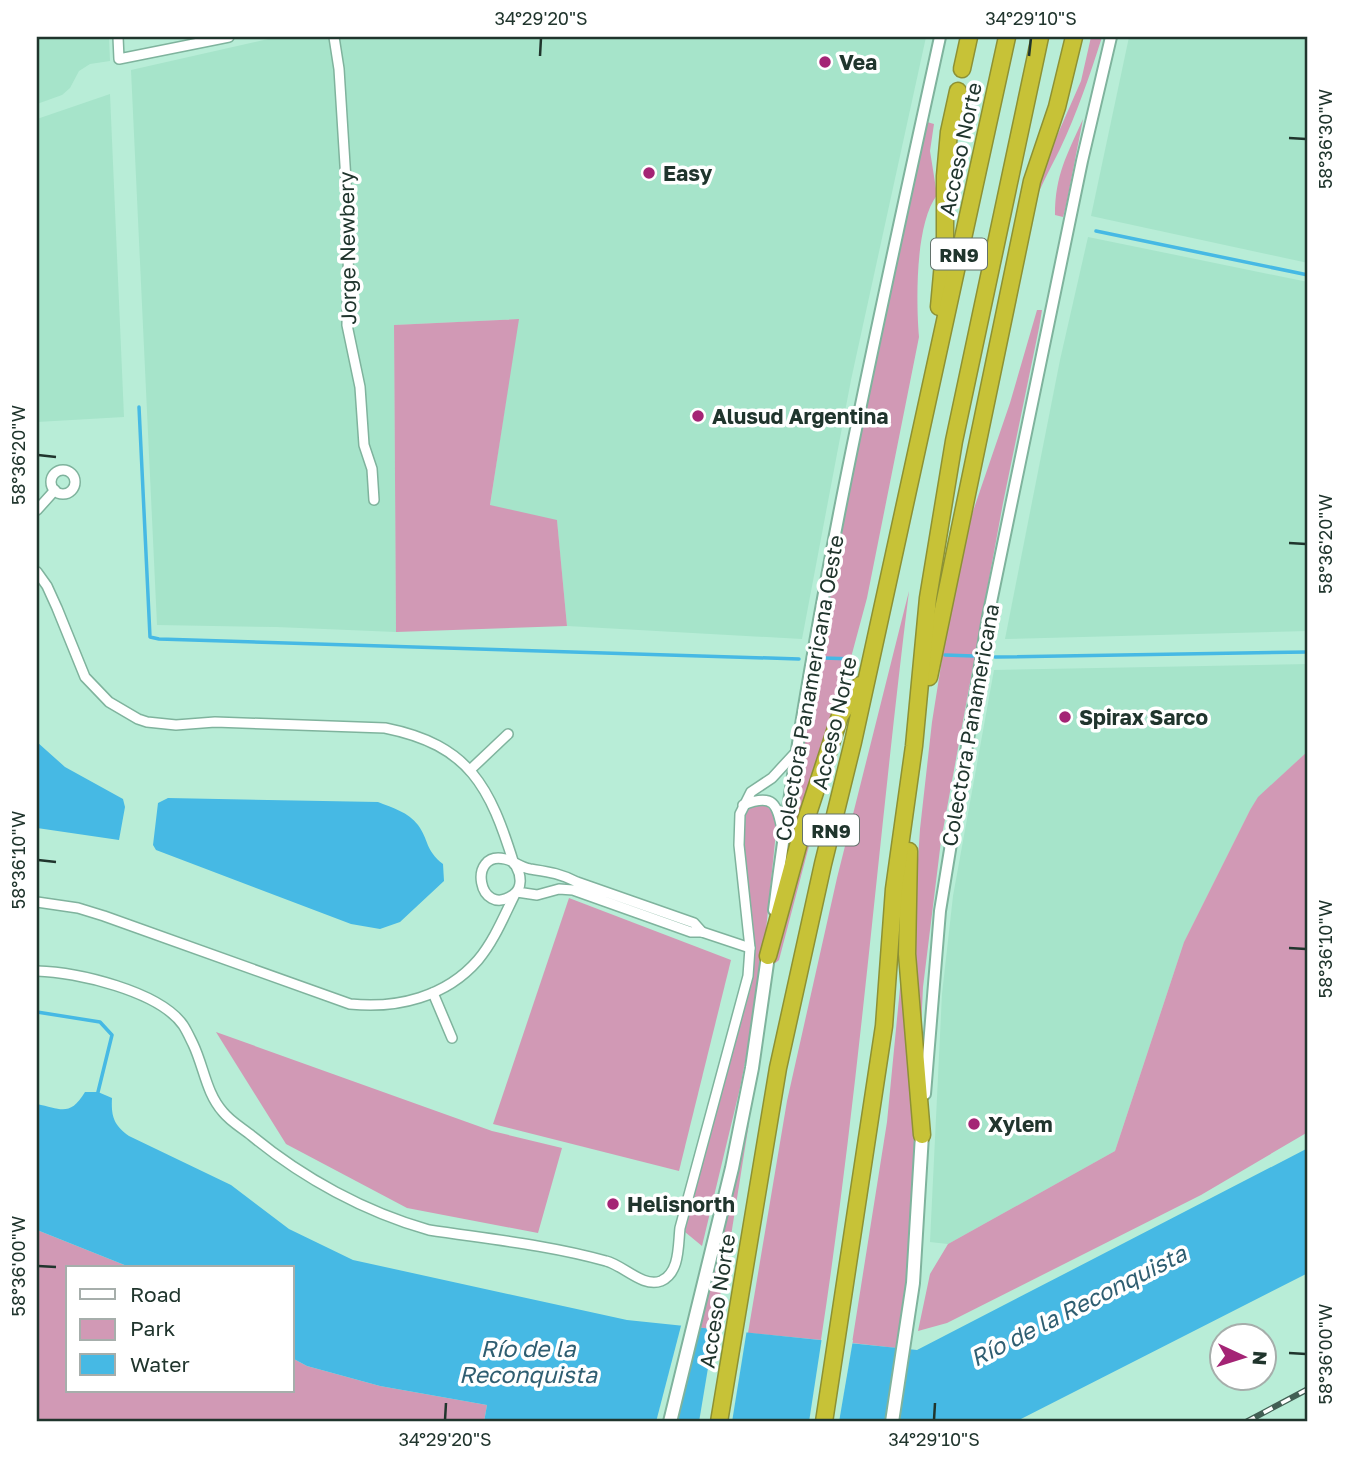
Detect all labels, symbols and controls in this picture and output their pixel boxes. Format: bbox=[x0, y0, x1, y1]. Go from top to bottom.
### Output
text: 34°29'20"S bbox=[494, 7, 588, 29]
text: 34°29'10"S bbox=[985, 7, 1077, 29]
place label: Vea bbox=[839, 49, 877, 75]
marker: Vea bbox=[817, 54, 833, 70]
street label: Acceso Norte bbox=[933, 80, 987, 218]
text: 58°36'30"W bbox=[1314, 89, 1336, 189]
place label: Easy bbox=[663, 160, 713, 186]
marker: Easy bbox=[641, 165, 657, 181]
street label: Jorge Newbery bbox=[333, 171, 361, 325]
road number: RN9 bbox=[931, 238, 987, 270]
place label: Alusud Argentina bbox=[712, 403, 888, 429]
text: 58°36'20"W bbox=[7, 405, 29, 505]
marker: Alusud Argentina bbox=[690, 408, 706, 424]
text: 58°36'20"W bbox=[1314, 494, 1336, 594]
street label: Colectora Panamericana Oeste bbox=[769, 533, 849, 843]
street label: Colectora Panamericana bbox=[936, 602, 1004, 848]
street label: Acceso Norte bbox=[806, 654, 862, 792]
place label: Spirax Sarco bbox=[1079, 704, 1208, 730]
marker: Spirax Sarco bbox=[1057, 709, 1073, 725]
text: 58°36'10"W bbox=[7, 811, 29, 909]
road number: RN9 bbox=[803, 814, 859, 846]
text: 58°36'10"W bbox=[1314, 900, 1336, 998]
place label: Xylem bbox=[988, 1111, 1053, 1137]
marker: Xylem bbox=[966, 1116, 982, 1132]
place label: Helisnorth bbox=[627, 1191, 735, 1217]
marker: Helisnorth bbox=[605, 1196, 621, 1212]
text: 58°36'00"W bbox=[7, 1216, 29, 1316]
street label: Acceso Norte bbox=[694, 1232, 740, 1370]
water label: Río de la Reconquista bbox=[965, 1238, 1192, 1372]
legend bbox=[66, 1266, 294, 1392]
text: Road bbox=[130, 1281, 181, 1307]
text: 58°36'00"W bbox=[1314, 1304, 1336, 1404]
text: Park bbox=[130, 1315, 176, 1341]
north arrow bbox=[1208, 1322, 1278, 1392]
water label: Río de la Reconquista bbox=[459, 1334, 598, 1388]
text: N bbox=[1248, 1350, 1272, 1366]
text: Water bbox=[130, 1351, 190, 1377]
text: 34°29'20"S bbox=[398, 1428, 492, 1450]
text: 34°29'10"S bbox=[888, 1428, 980, 1450]

